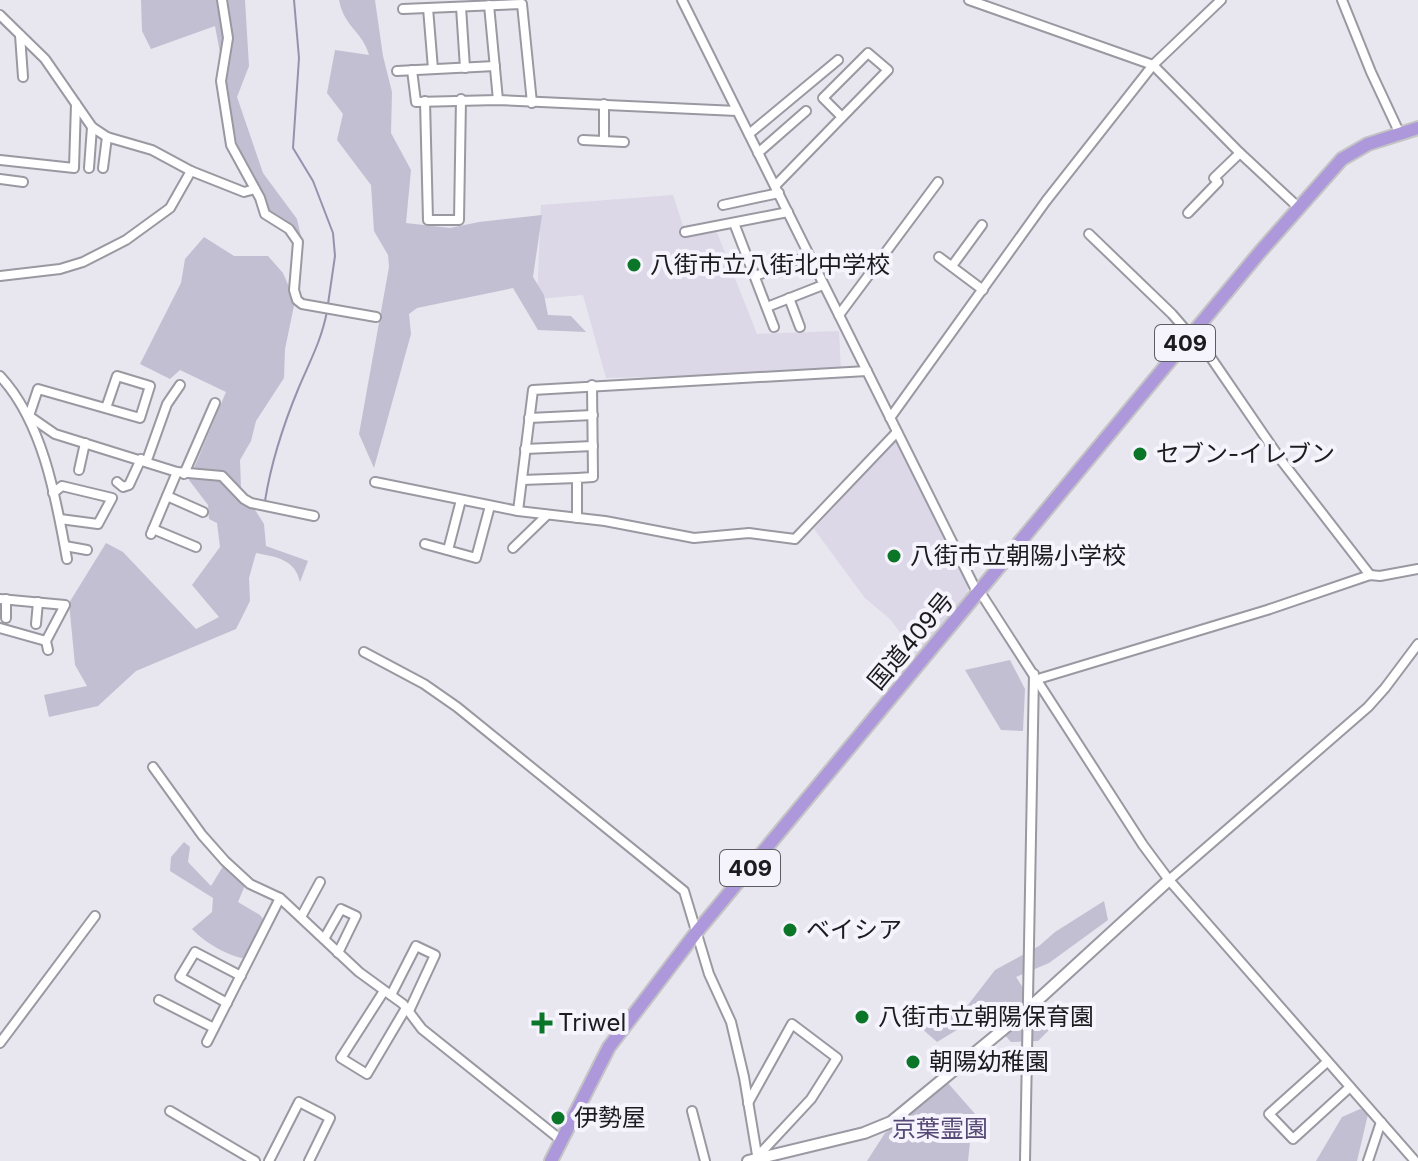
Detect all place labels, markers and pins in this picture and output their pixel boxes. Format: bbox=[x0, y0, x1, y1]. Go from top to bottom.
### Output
place label: 八街市立八街北中学校 bbox=[650, 250, 890, 279]
marker: 八街市立八街北中学校 bbox=[625, 256, 643, 274]
place label: セブン-イレブン bbox=[1156, 439, 1335, 468]
marker: セブン-イレブン bbox=[1131, 445, 1149, 463]
place label: 八街市立朝陽小学校 bbox=[910, 541, 1126, 570]
marker: 八街市立朝陽小学校 bbox=[885, 547, 903, 565]
place label: ベイシア bbox=[806, 915, 902, 944]
marker: ベイシア bbox=[781, 921, 799, 939]
place label: 八街市立朝陽保育園 bbox=[878, 1002, 1094, 1031]
place label: Triwel bbox=[558, 1008, 626, 1037]
marker: 八街市立朝陽保育園 bbox=[853, 1008, 871, 1026]
marker: Triwel bbox=[533, 1014, 551, 1032]
place label: 朝陽幼稚園 bbox=[929, 1047, 1049, 1076]
marker: 朝陽幼稚園 bbox=[904, 1053, 922, 1071]
place label: 伊勢屋 bbox=[574, 1103, 646, 1132]
marker: 伊勢屋 bbox=[549, 1109, 567, 1127]

